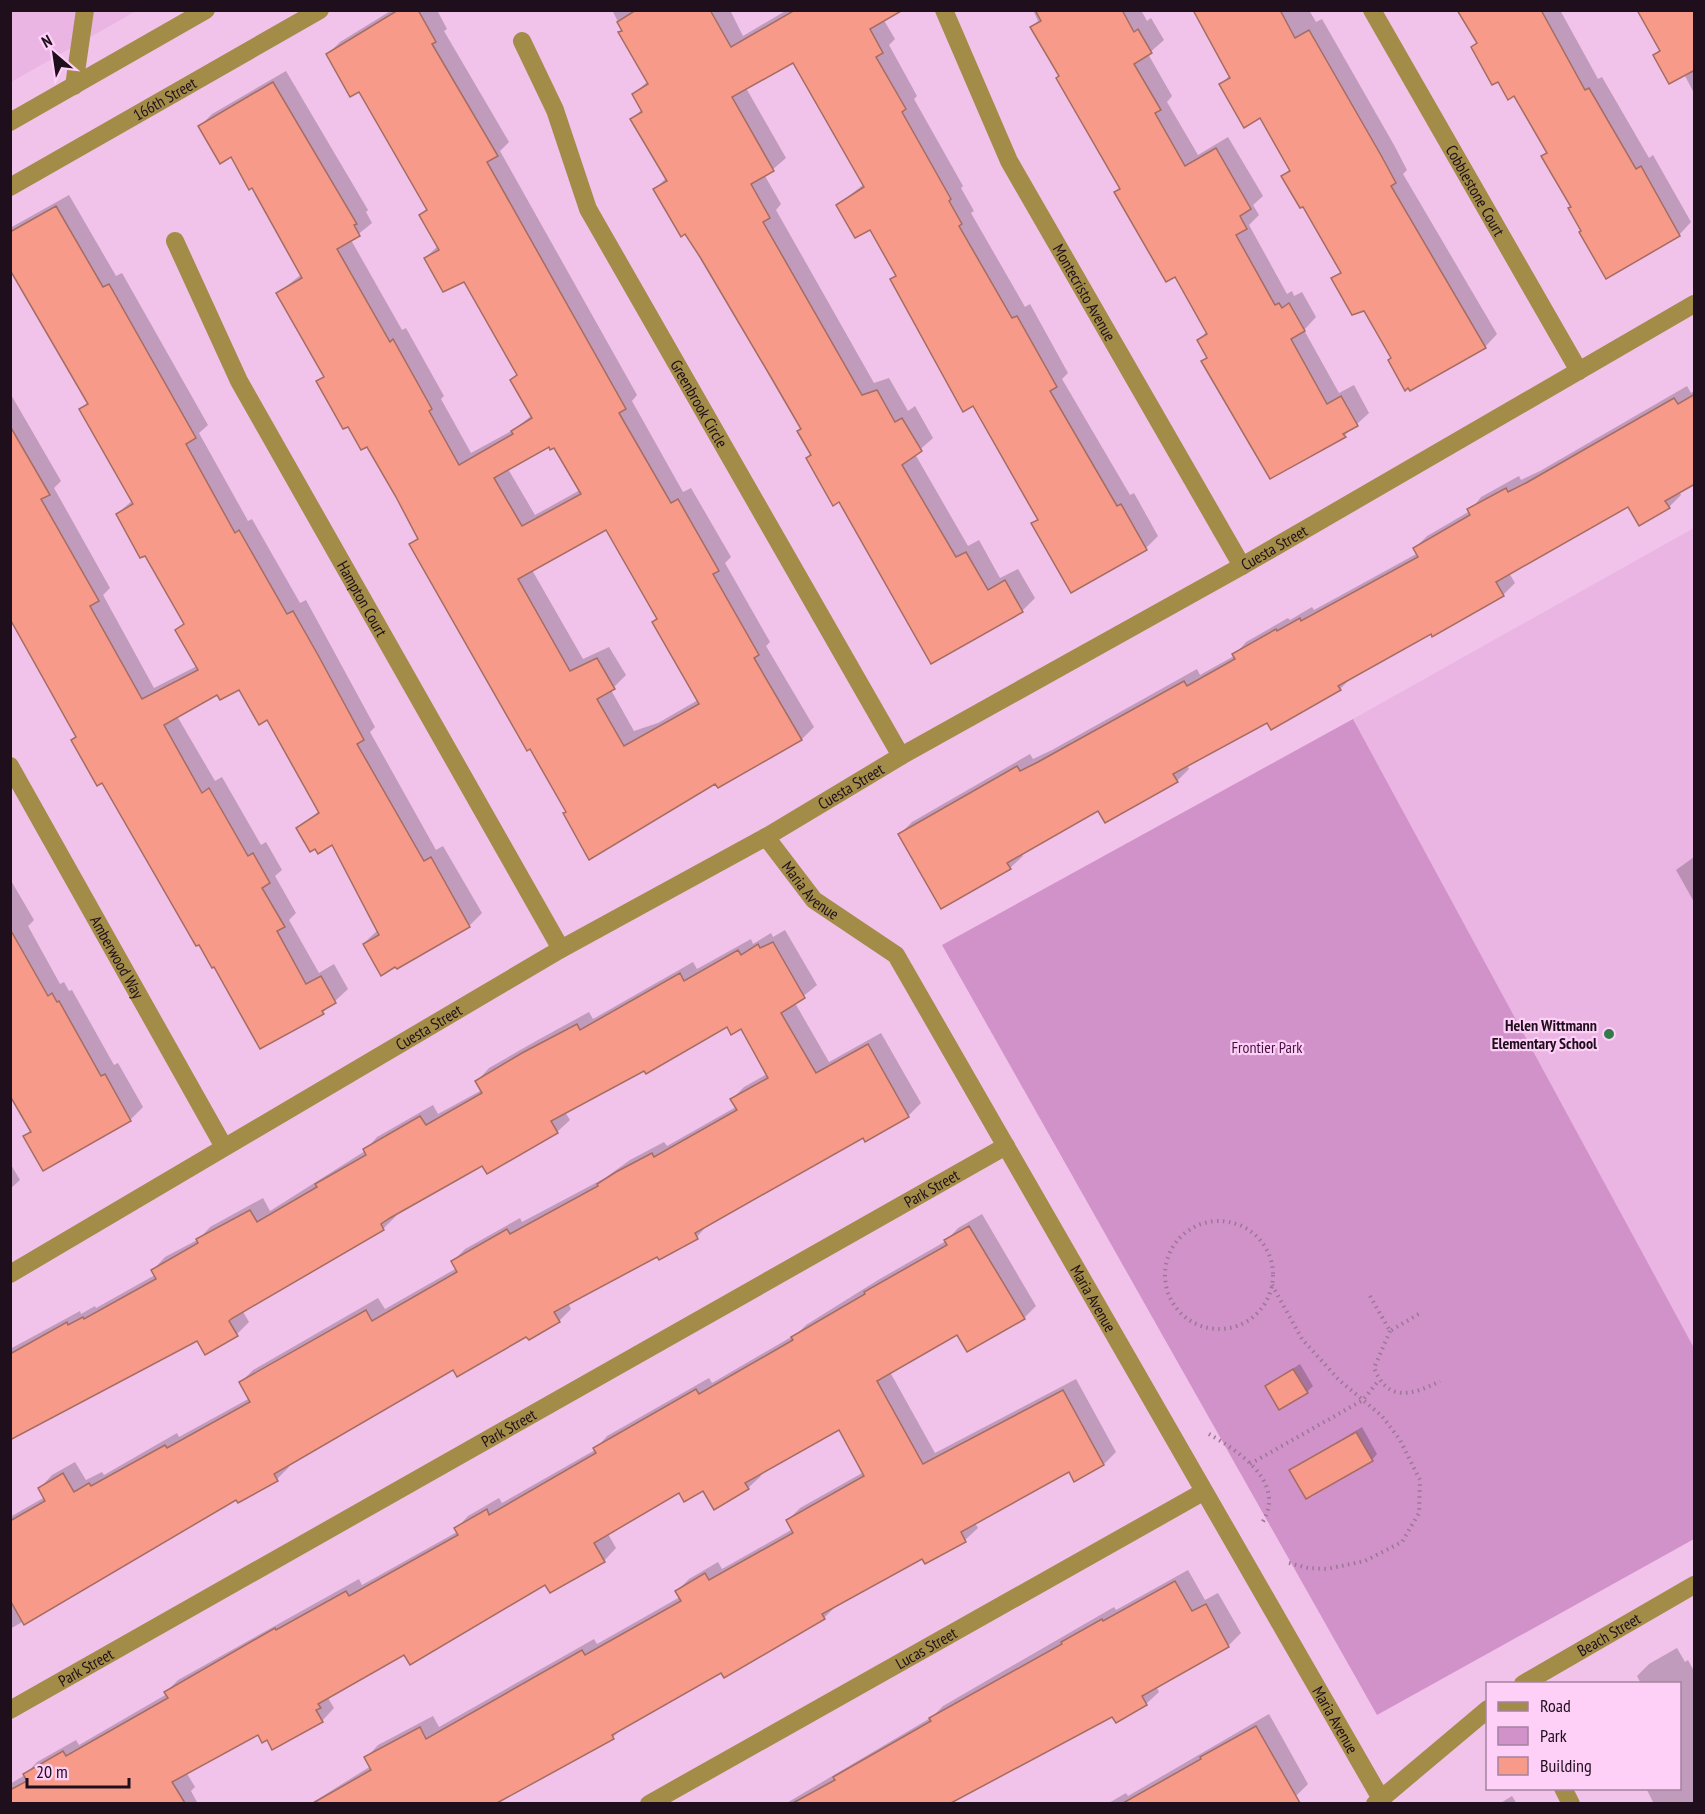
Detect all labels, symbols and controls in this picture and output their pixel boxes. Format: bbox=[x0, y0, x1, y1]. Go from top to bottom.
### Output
north arrow bbox=[24, 24, 84, 84]
text: N bbox=[38, 30, 55, 52]
street label: 166th Street bbox=[129, 73, 200, 125]
street label: Cobblestone Court bbox=[1441, 141, 1510, 240]
street label: Montecristo Avenue bbox=[1049, 240, 1120, 344]
street label: Greenbrook Circle bbox=[666, 356, 732, 451]
street label: Cuesta Street bbox=[1237, 520, 1311, 575]
street label: Hampton Court bbox=[333, 557, 392, 641]
street label: Cuesta Street bbox=[814, 758, 888, 814]
street label: Maria Avenue bbox=[778, 857, 843, 924]
street label: Amberwood Way bbox=[86, 912, 148, 1002]
street label: Cuesta Street bbox=[392, 1000, 466, 1054]
place label: Helen Wittmann Elementary School bbox=[1492, 1015, 1597, 1053]
marker: Helen Wittmann Elementary School bbox=[1602, 1027, 1616, 1041]
park label: Frontier Park bbox=[1232, 1037, 1303, 1057]
street label: Park Street bbox=[900, 1164, 963, 1212]
street label: Maria Avenue bbox=[1066, 1261, 1121, 1336]
street label: Park Street bbox=[478, 1404, 540, 1451]
street label: Beach Street bbox=[1573, 1608, 1644, 1661]
street label: Lucas Street bbox=[892, 1622, 961, 1673]
street label: Park Street bbox=[55, 1643, 117, 1691]
legend bbox=[1486, 1682, 1681, 1790]
street label: Maria Avenue bbox=[1308, 1683, 1363, 1757]
text: Road bbox=[1540, 1694, 1571, 1717]
text: Park bbox=[1540, 1724, 1567, 1747]
scale bar bbox=[27, 1751, 129, 1789]
text: Building bbox=[1540, 1754, 1592, 1777]
text: 20 m bbox=[36, 1760, 68, 1783]

